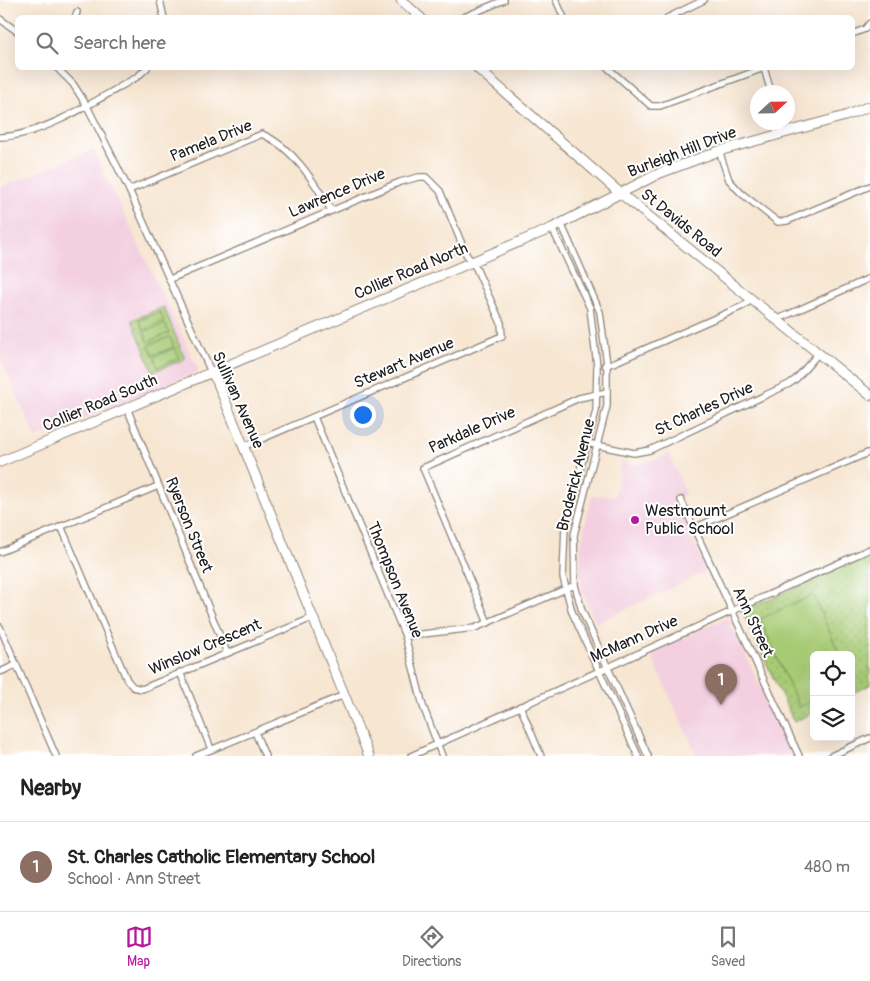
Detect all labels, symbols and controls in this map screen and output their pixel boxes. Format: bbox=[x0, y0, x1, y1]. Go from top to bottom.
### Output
search box bbox=[15, 15, 855, 70]
icon: search bbox=[33, 29, 61, 57]
text: Search here bbox=[73, 31, 166, 55]
north arrow bbox=[750, 85, 795, 130]
street label: Pamela Drive bbox=[167, 115, 255, 166]
street label: Burleigh Hill Drive bbox=[625, 122, 739, 182]
street label: Lawrence Drive bbox=[286, 164, 388, 222]
street label: St Davids Road bbox=[636, 184, 726, 262]
street label: Collier Road North bbox=[351, 238, 471, 304]
street label: Stewart Avenue bbox=[351, 333, 457, 393]
street label: Sullivan Avenue bbox=[208, 348, 268, 452]
street label: Collier Road South bbox=[40, 370, 160, 436]
street label: St Charles Drive bbox=[652, 377, 756, 441]
your location bbox=[350, 402, 376, 428]
street label: Parkdale Drive bbox=[426, 402, 518, 458]
street label: Broderick Avenue bbox=[552, 417, 600, 533]
street label: Ryerson Street bbox=[161, 474, 217, 576]
place label: Westmount Public School bbox=[645, 501, 734, 539]
marker: Westmount Public School bbox=[629, 514, 641, 526]
street label: Thompson Avenue bbox=[363, 519, 427, 641]
street label: Ann Street bbox=[728, 584, 778, 661]
street label: McMann Drive bbox=[587, 611, 681, 667]
street label: Winslow Crescent bbox=[146, 614, 265, 680]
map controls bbox=[810, 651, 855, 741]
button: locate bbox=[810, 651, 855, 696]
pin: 1 bbox=[705, 664, 737, 705]
button: layers bbox=[810, 696, 855, 741]
text: Nearby bbox=[20, 775, 81, 802]
text: St. Charles Catholic Elementary School bbox=[67, 845, 375, 869]
text: 1 bbox=[33, 857, 39, 877]
text: 480 m bbox=[804, 857, 850, 877]
text: School · Ann Street bbox=[67, 869, 200, 889]
tab: Map bbox=[125, 923, 153, 970]
tab: Directions bbox=[402, 923, 461, 970]
tab: Saved bbox=[711, 923, 745, 970]

